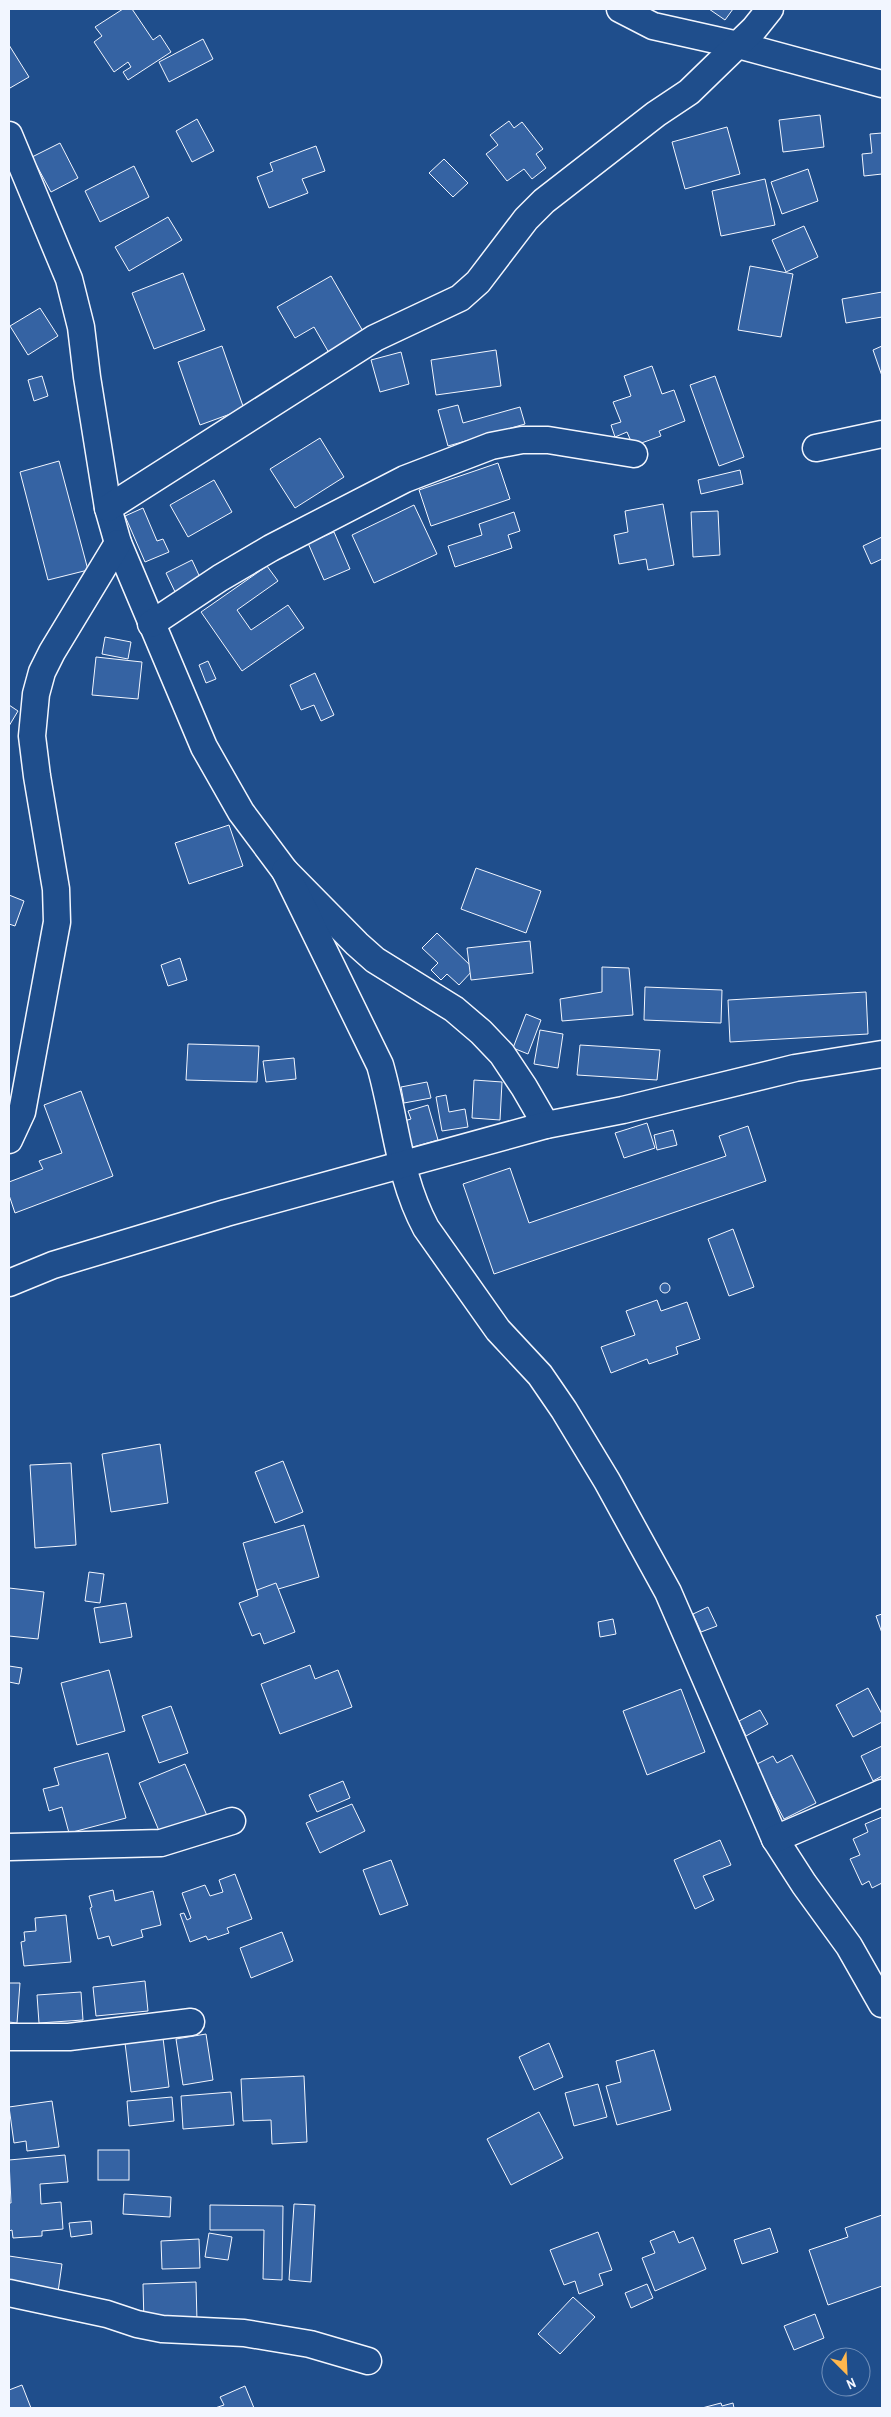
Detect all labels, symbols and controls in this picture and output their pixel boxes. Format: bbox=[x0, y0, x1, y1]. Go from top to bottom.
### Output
north arrow bbox=[821, 2347, 871, 2397]
text: N bbox=[844, 2374, 859, 2394]

